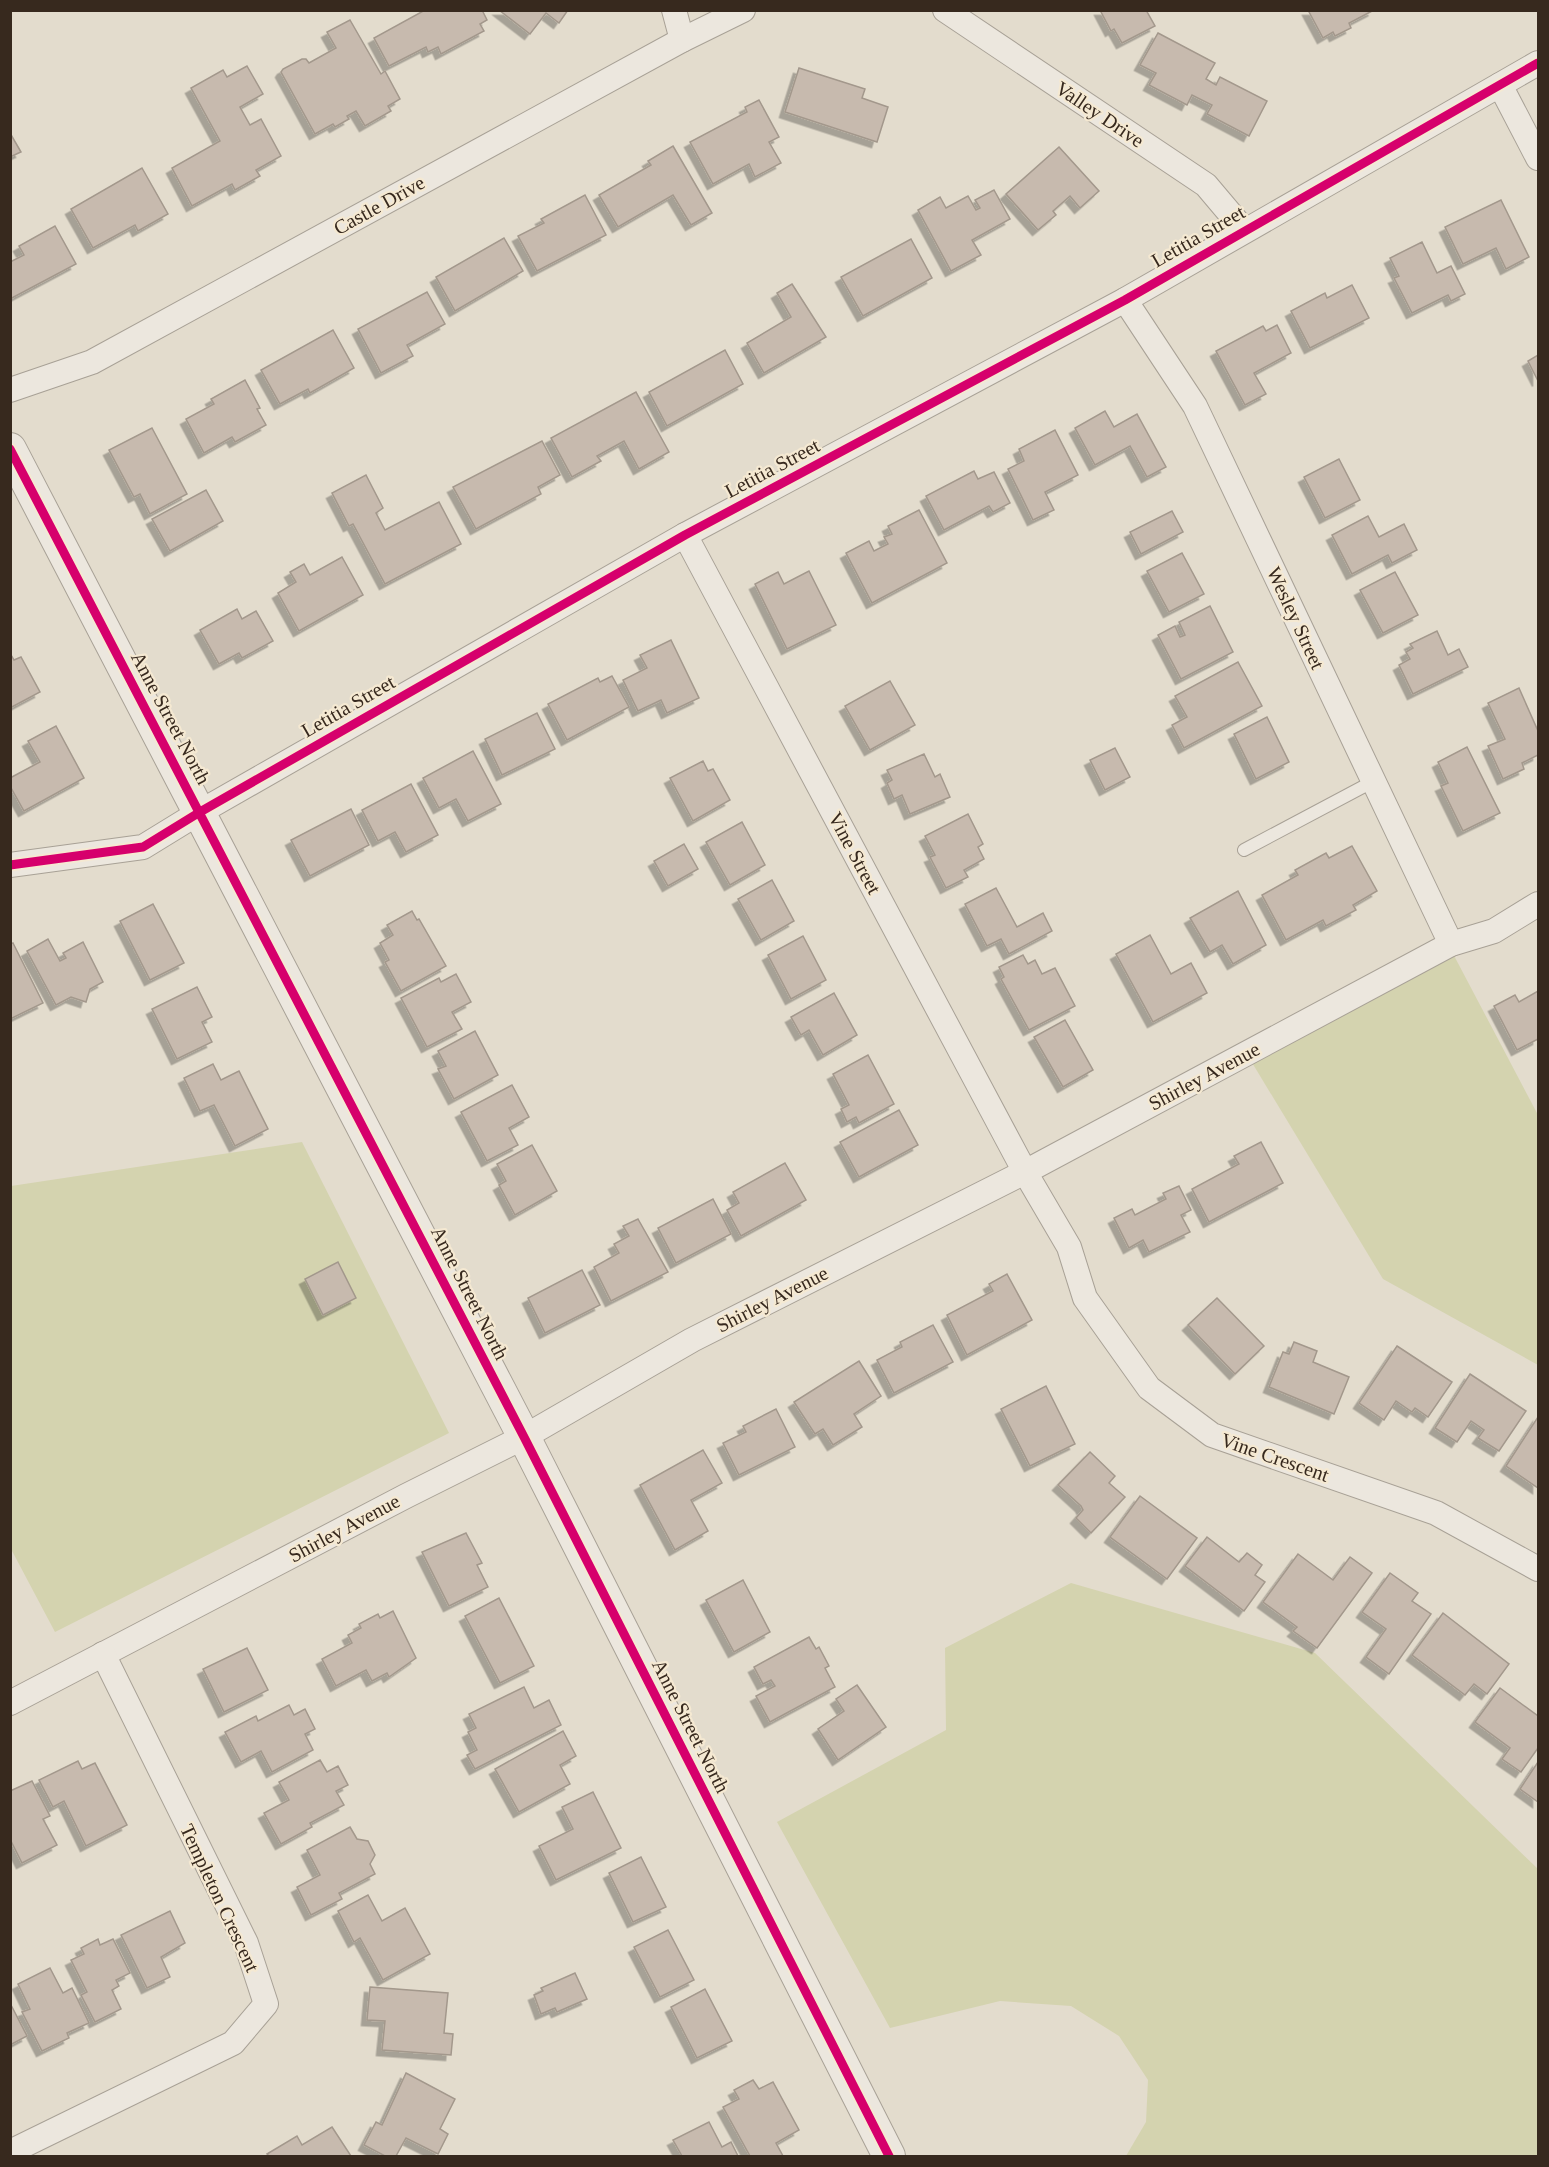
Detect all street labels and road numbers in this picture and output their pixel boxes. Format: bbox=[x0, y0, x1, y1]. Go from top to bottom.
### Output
street label: Valley Drive bbox=[1051, 76, 1148, 152]
street label: Castle Drive bbox=[330, 171, 428, 239]
street label: Letitia Street bbox=[1148, 200, 1249, 271]
street label: Letitia Street bbox=[721, 434, 823, 502]
street label: Wesley Street bbox=[1262, 563, 1329, 673]
street label: Anne Street North bbox=[127, 648, 215, 788]
street label: Letitia Street bbox=[298, 670, 399, 741]
street label: Vine Street bbox=[824, 808, 886, 898]
street label: Shirley Avenue bbox=[1145, 1038, 1264, 1115]
street label: Anne Street North bbox=[427, 1223, 513, 1363]
street label: Shirley Avenue bbox=[712, 1261, 832, 1337]
street label: Vine Crescent bbox=[1218, 1428, 1332, 1486]
street label: Shirley Avenue bbox=[285, 1490, 404, 1567]
street label: Anne Street North bbox=[648, 1656, 734, 1796]
street label: Templeton Crescent bbox=[175, 1821, 264, 1976]

